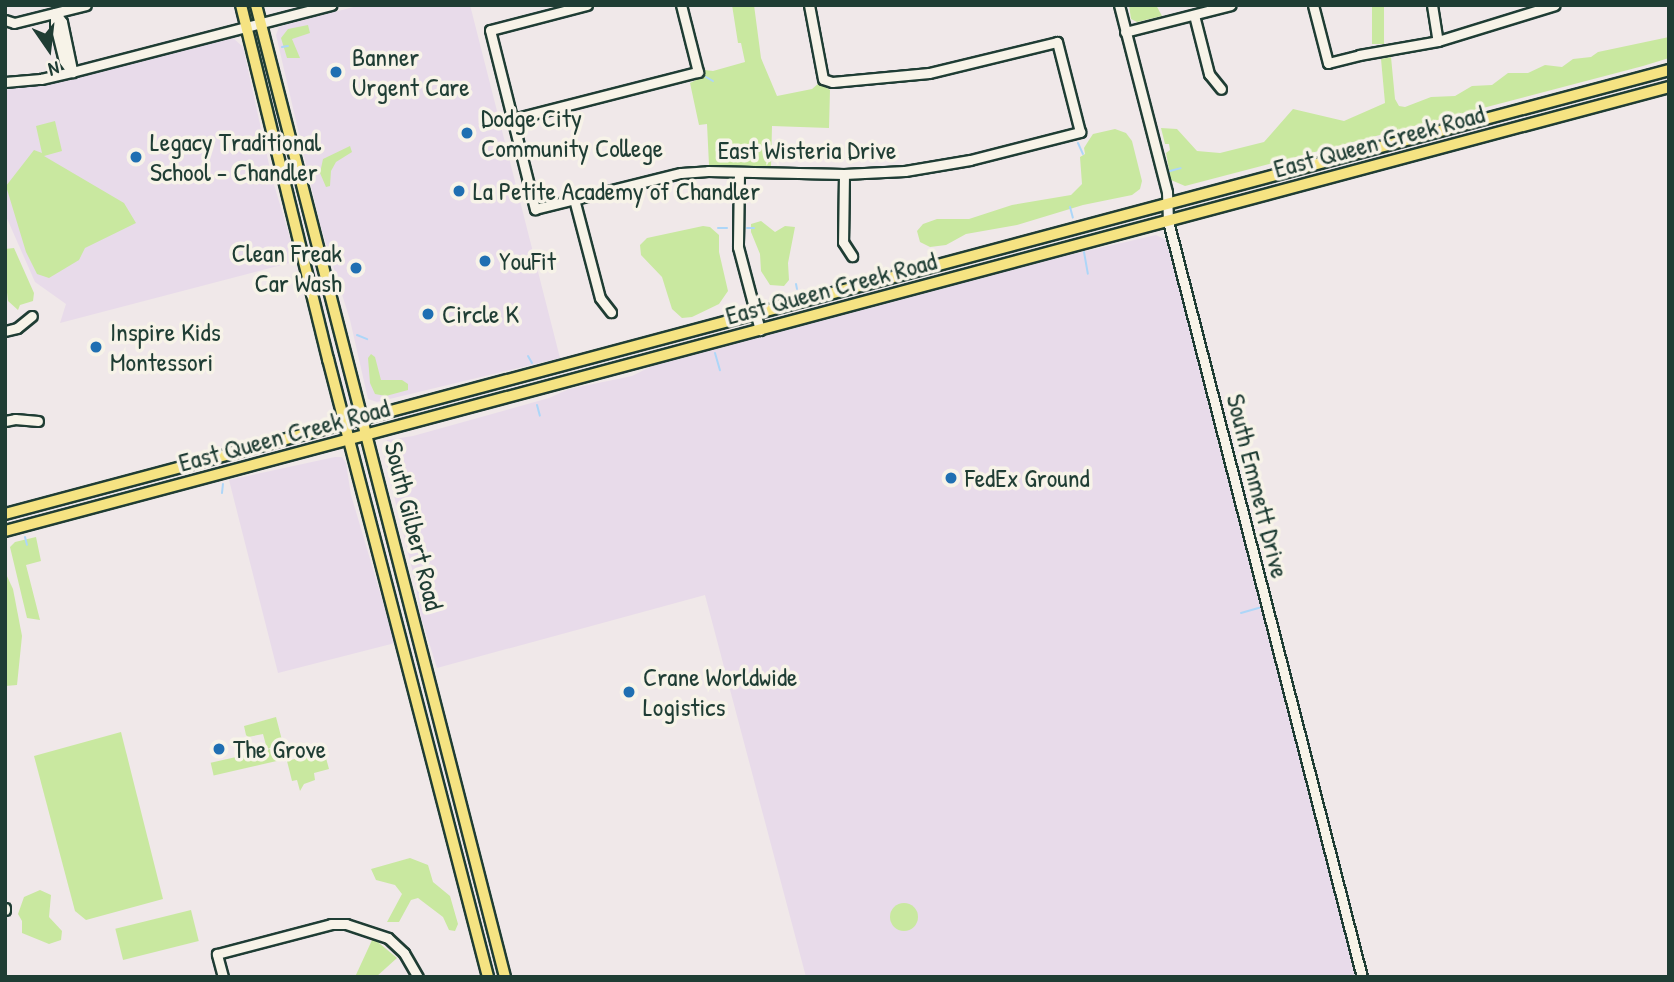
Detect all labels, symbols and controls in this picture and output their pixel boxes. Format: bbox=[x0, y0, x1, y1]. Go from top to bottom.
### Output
north arrow bbox=[14, 14, 84, 84]
place label: Banner Urgent Care bbox=[352, 41, 470, 102]
text: N bbox=[46, 56, 62, 83]
marker: Banner Urgent Care bbox=[326, 62, 346, 82]
street label: East Queen Creek Road bbox=[1270, 98, 1488, 184]
place label: Dodge City Community College bbox=[481, 102, 663, 164]
marker: Dodge City Community College bbox=[459, 125, 475, 141]
place label: Legacy Traditional School - Chandler bbox=[150, 126, 321, 188]
street label: East Wisteria Drive bbox=[718, 134, 896, 166]
marker: Legacy Traditional School - Chandler bbox=[128, 149, 144, 165]
place label: La Petite Academy of Chandler bbox=[473, 175, 760, 207]
marker: La Petite Academy of Chandler bbox=[451, 183, 467, 199]
place label: Clean Freak Car Wash bbox=[231, 237, 342, 298]
place label: YouFit bbox=[499, 245, 556, 277]
street label: East Queen Creek Road bbox=[722, 245, 940, 331]
marker: YouFit bbox=[477, 253, 493, 269]
marker: Clean Freak Car Wash bbox=[348, 260, 364, 276]
place label: Circle K bbox=[442, 298, 519, 330]
marker: Circle K bbox=[420, 306, 436, 322]
place label: Inspire Kids Montessori bbox=[110, 316, 221, 378]
marker: Inspire Kids Montessori bbox=[88, 339, 104, 355]
street label: South Emmett Drive bbox=[1220, 391, 1296, 581]
street label: East Queen Creek Road bbox=[175, 392, 393, 478]
street label: South Gilbert Road bbox=[378, 439, 450, 613]
place label: FedEx Ground bbox=[965, 462, 1090, 494]
marker: FedEx Ground bbox=[943, 470, 959, 486]
place label: Crane Worldwide Logistics bbox=[643, 661, 797, 722]
marker: Crane Worldwide Logistics bbox=[621, 684, 637, 700]
place label: The Grove bbox=[233, 733, 326, 765]
marker: The Grove bbox=[211, 741, 227, 757]

